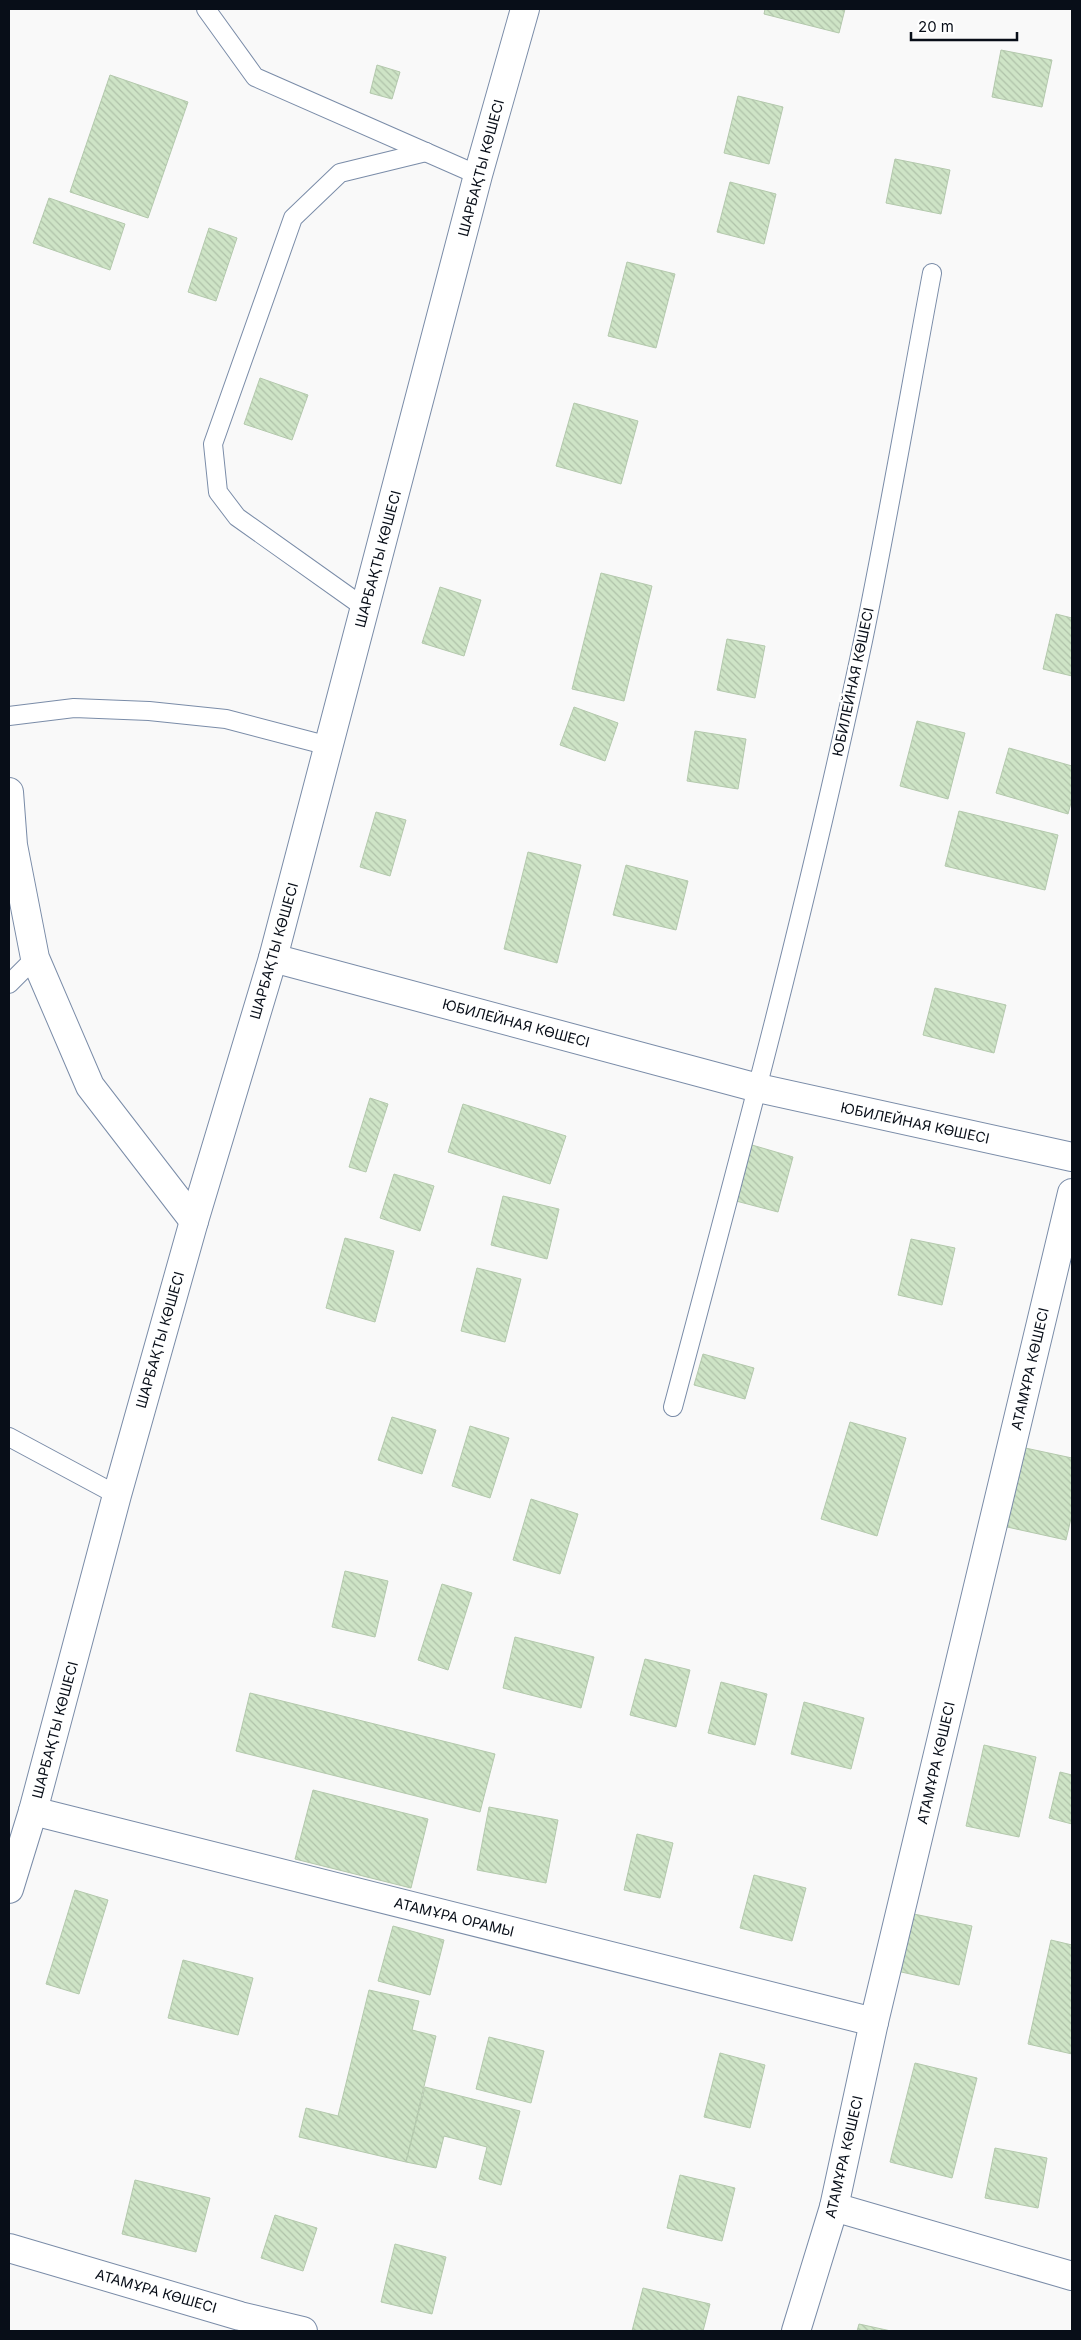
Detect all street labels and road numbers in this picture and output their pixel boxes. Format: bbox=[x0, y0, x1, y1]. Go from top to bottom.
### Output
street label: ШАРБАҚТЫ КӨШЕСІ bbox=[454, 97, 507, 238]
street label: ШАРБАҚТЫ КӨШЕСІ bbox=[351, 488, 404, 629]
street label: ЮБИЛЕЙНАЯ КӨШЕСІ bbox=[827, 606, 877, 758]
street label: ШАРБАҚТЫ КӨШЕСІ bbox=[246, 881, 301, 1021]
street label: ЮБИЛЕЙНАЯ КӨШЕСІ bbox=[441, 994, 592, 1050]
street label: ЮБИЛЕЙНАЯ КӨШЕСІ bbox=[839, 1097, 991, 1147]
street label: ШАРБАҚТЫ КӨШЕСІ bbox=[132, 1270, 187, 1410]
street label: АТАМҰРА КӨШЕСІ bbox=[1007, 1306, 1052, 1432]
street label: ШАРБАҚТЫ КӨШЕСІ bbox=[28, 1659, 81, 1800]
street label: АТАМҰРА КӨШЕСІ bbox=[913, 1700, 958, 1826]
street label: АТАМҰРА ОРАМЫ bbox=[392, 1893, 516, 1940]
street label: АТАМҰРА КӨШЕСІ bbox=[821, 2094, 866, 2220]
street label: АТАМҰРА КӨШЕСІ bbox=[94, 2265, 219, 2316]

